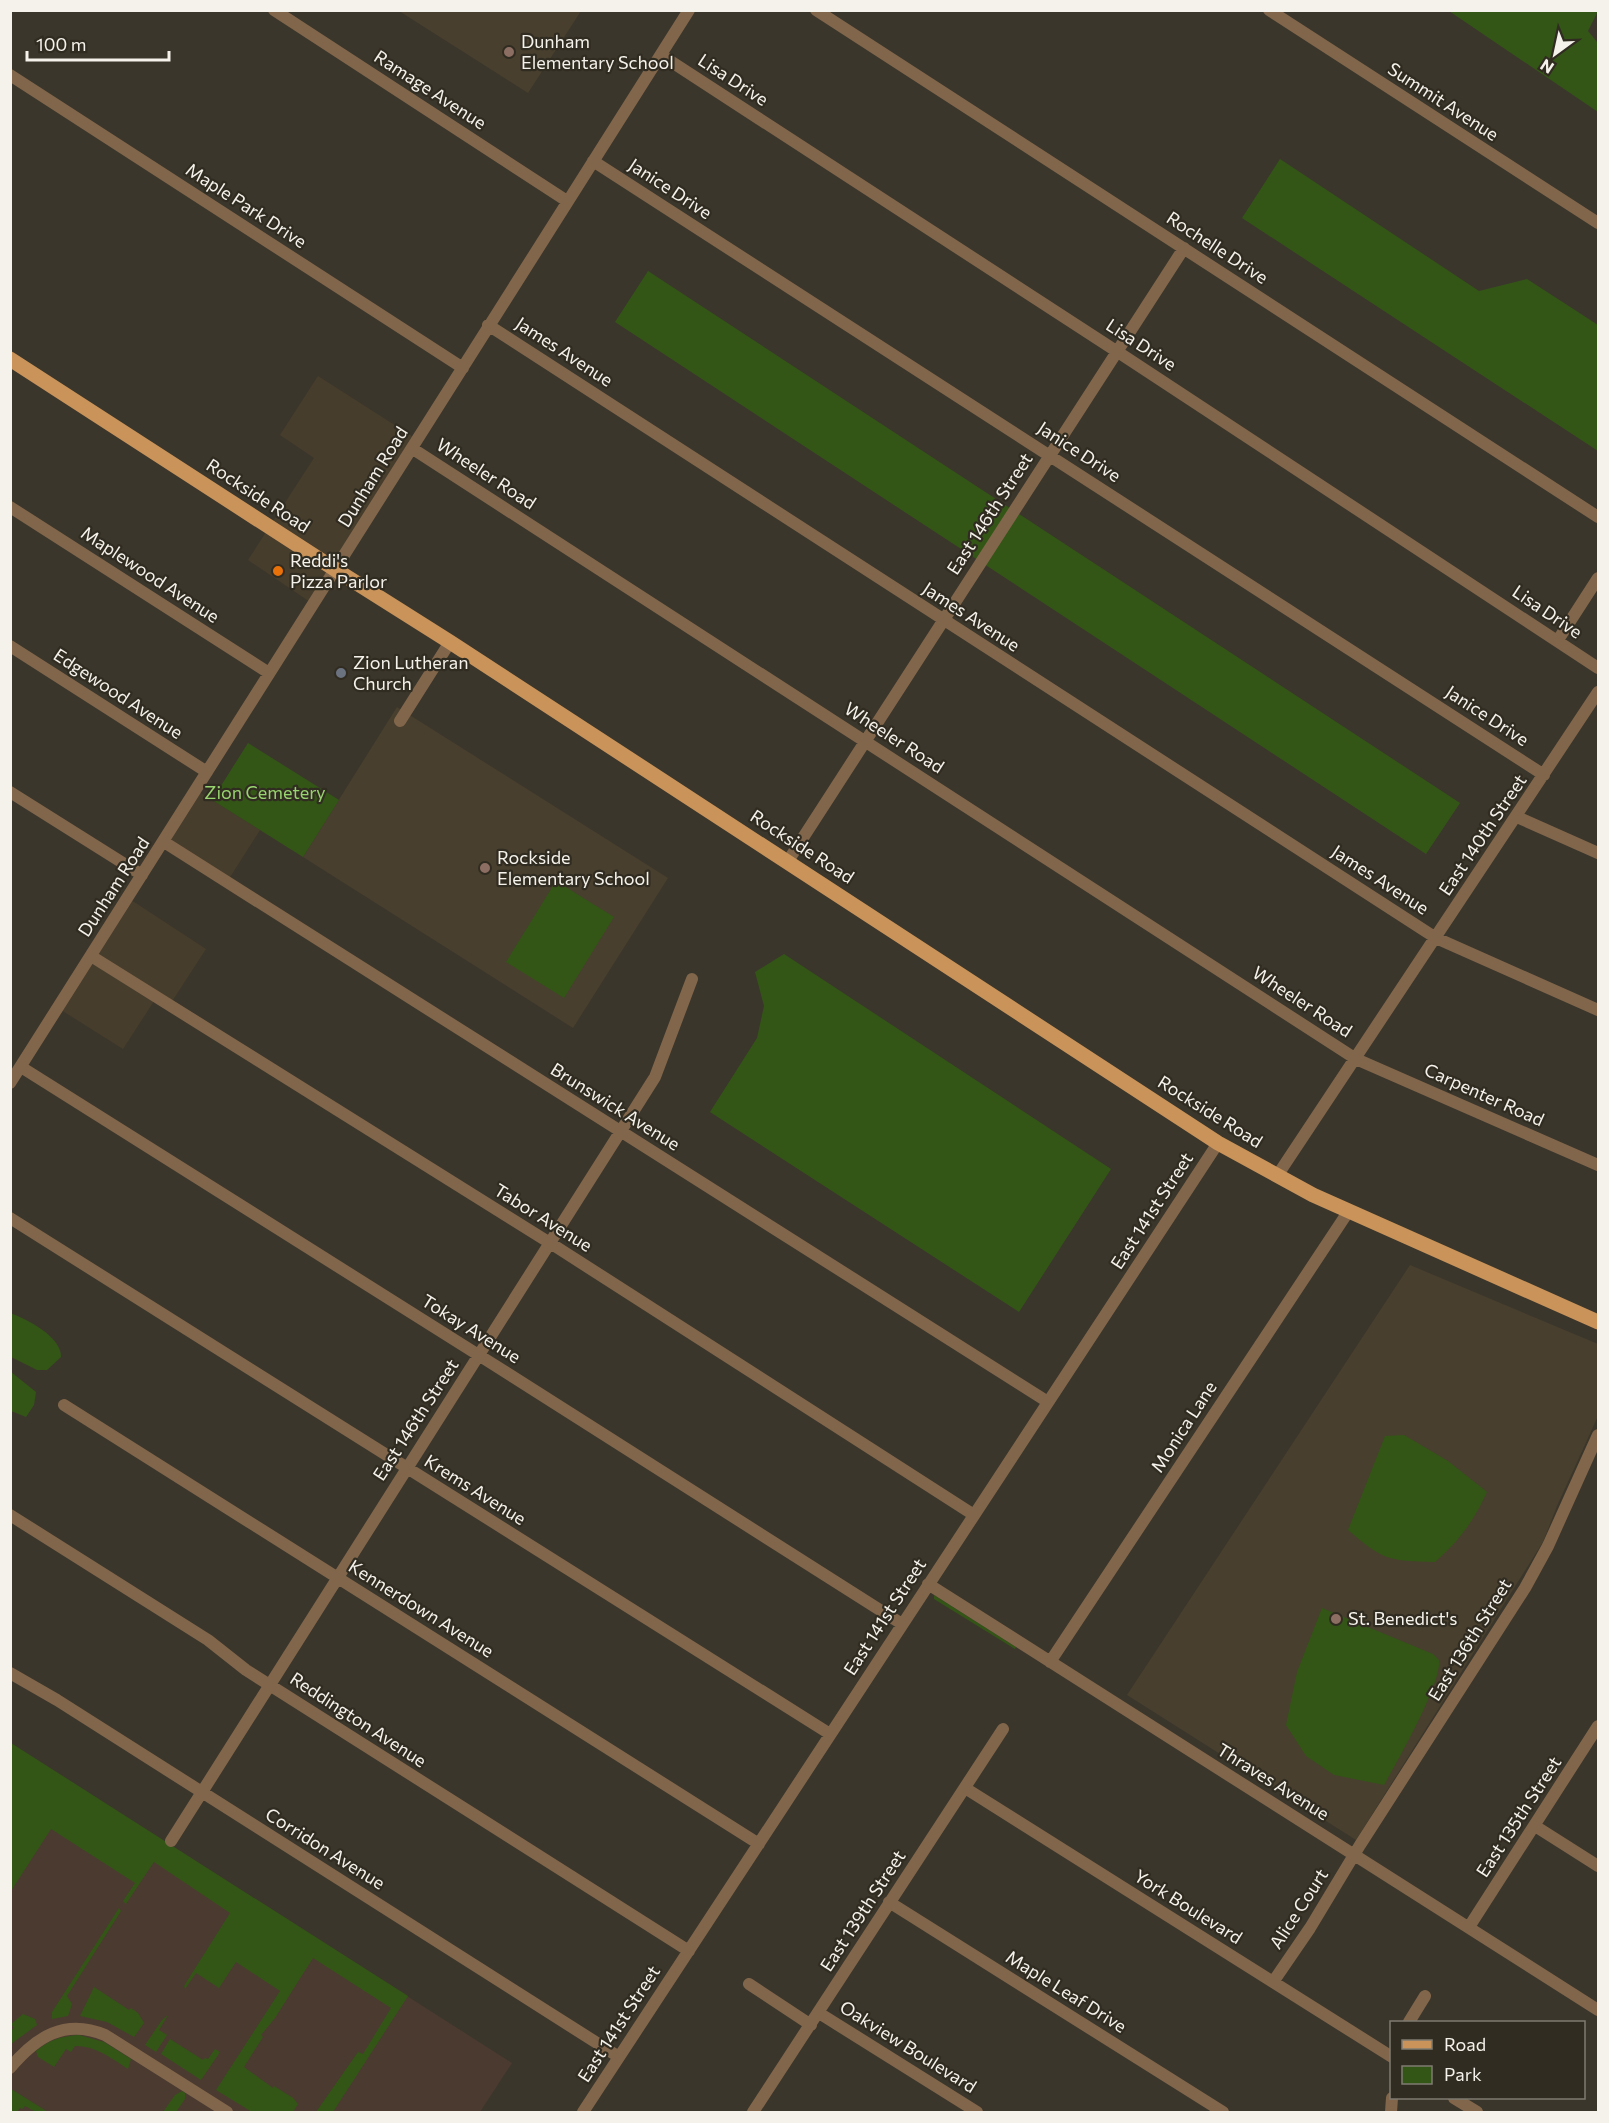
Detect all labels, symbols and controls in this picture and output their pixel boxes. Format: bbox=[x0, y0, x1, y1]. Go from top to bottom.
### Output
scale bar bbox=[27, 24, 170, 62]
north arrow bbox=[1525, 24, 1585, 84]
place label: Dunham Elementary School bbox=[521, 30, 674, 73]
text: 100 m bbox=[36, 33, 86, 55]
street label: Ramage Avenue bbox=[370, 45, 491, 134]
marker: Dunham Elementary School bbox=[502, 45, 516, 59]
street label: Lisa Drive bbox=[694, 48, 773, 110]
text: N bbox=[1536, 56, 1557, 78]
street label: Summit Avenue bbox=[1384, 57, 1503, 145]
street label: Janice Drive bbox=[625, 153, 716, 223]
street label: Maple Park Drive bbox=[182, 158, 311, 252]
street label: Rochelle Drive bbox=[1163, 206, 1272, 288]
street label: James Avenue bbox=[512, 312, 617, 391]
street label: Lisa Drive bbox=[1102, 313, 1181, 375]
street label: Janice Drive bbox=[1034, 416, 1125, 486]
street label: Dunham Road bbox=[332, 422, 412, 531]
street label: Wheeler Road bbox=[433, 433, 541, 514]
street label: East 146th Street bbox=[942, 449, 1037, 578]
street label: Rockside Road bbox=[203, 454, 314, 537]
street label: Maplewood Avenue bbox=[77, 521, 224, 627]
place label: Reddi's Pizza Parlor bbox=[290, 549, 387, 592]
marker: Reddi's Pizza Parlor bbox=[271, 564, 285, 578]
street label: James Avenue bbox=[919, 577, 1024, 656]
street label: Lisa Drive bbox=[1508, 580, 1587, 643]
street label: Edgewood Avenue bbox=[50, 643, 187, 743]
place label: Zion Lutheran Church bbox=[353, 651, 469, 694]
marker: Zion Lutheran Church bbox=[334, 666, 348, 680]
street label: Janice Drive bbox=[1442, 680, 1533, 750]
street label: Wheeler Road bbox=[841, 697, 949, 778]
street label: East 140th Street bbox=[1434, 770, 1531, 899]
park label: Zion Cemetery bbox=[204, 781, 326, 803]
street label: Rockside Road bbox=[747, 805, 858, 888]
street label: Dunham Road bbox=[73, 832, 154, 940]
street label: James Avenue bbox=[1328, 840, 1433, 919]
place label: Rockside Elementary School bbox=[497, 846, 650, 889]
marker: Rockside Elementary School bbox=[478, 861, 492, 875]
street label: Wheeler Road bbox=[1249, 961, 1357, 1042]
street label: Brunswick Avenue bbox=[547, 1058, 684, 1155]
street label: Carpenter Road bbox=[1421, 1058, 1548, 1130]
street label: Rockside Road bbox=[1154, 1070, 1267, 1152]
street label: East 141st Street bbox=[1105, 1148, 1197, 1273]
street label: Tabor Avenue bbox=[490, 1178, 597, 1256]
street label: Tokay Avenue bbox=[418, 1289, 525, 1367]
street label: East 146th Street bbox=[368, 1355, 463, 1484]
street label: Monica Lane bbox=[1146, 1377, 1221, 1476]
street label: Krems Avenue bbox=[421, 1449, 530, 1529]
street label: East 141st Street bbox=[838, 1554, 930, 1679]
street label: Kennerdown Avenue bbox=[345, 1555, 498, 1662]
street label: East 136th Street bbox=[1423, 1574, 1516, 1705]
place label: St. Benedict's bbox=[1348, 1607, 1458, 1629]
marker: St. Benedict's bbox=[1329, 1612, 1343, 1626]
street label: Reddington Avenue bbox=[286, 1667, 431, 1771]
street label: Thraves Avenue bbox=[1213, 1738, 1334, 1824]
street label: East 135th Street bbox=[1471, 1752, 1565, 1881]
street label: Corridon Avenue bbox=[262, 1803, 389, 1894]
street label: East 139th Street bbox=[815, 1846, 910, 1975]
street label: York Boulevard bbox=[1130, 1864, 1247, 1948]
street label: Alice Court bbox=[1264, 1864, 1332, 1953]
street label: Maple Leaf Drive bbox=[1002, 1945, 1131, 2037]
street label: East 141st Street bbox=[572, 1961, 664, 2086]
street label: Oakview Boulevard bbox=[836, 1995, 981, 2097]
legend bbox=[1390, 2021, 1585, 2099]
text: Road bbox=[1444, 2033, 1486, 2055]
text: Park bbox=[1444, 2063, 1482, 2085]

